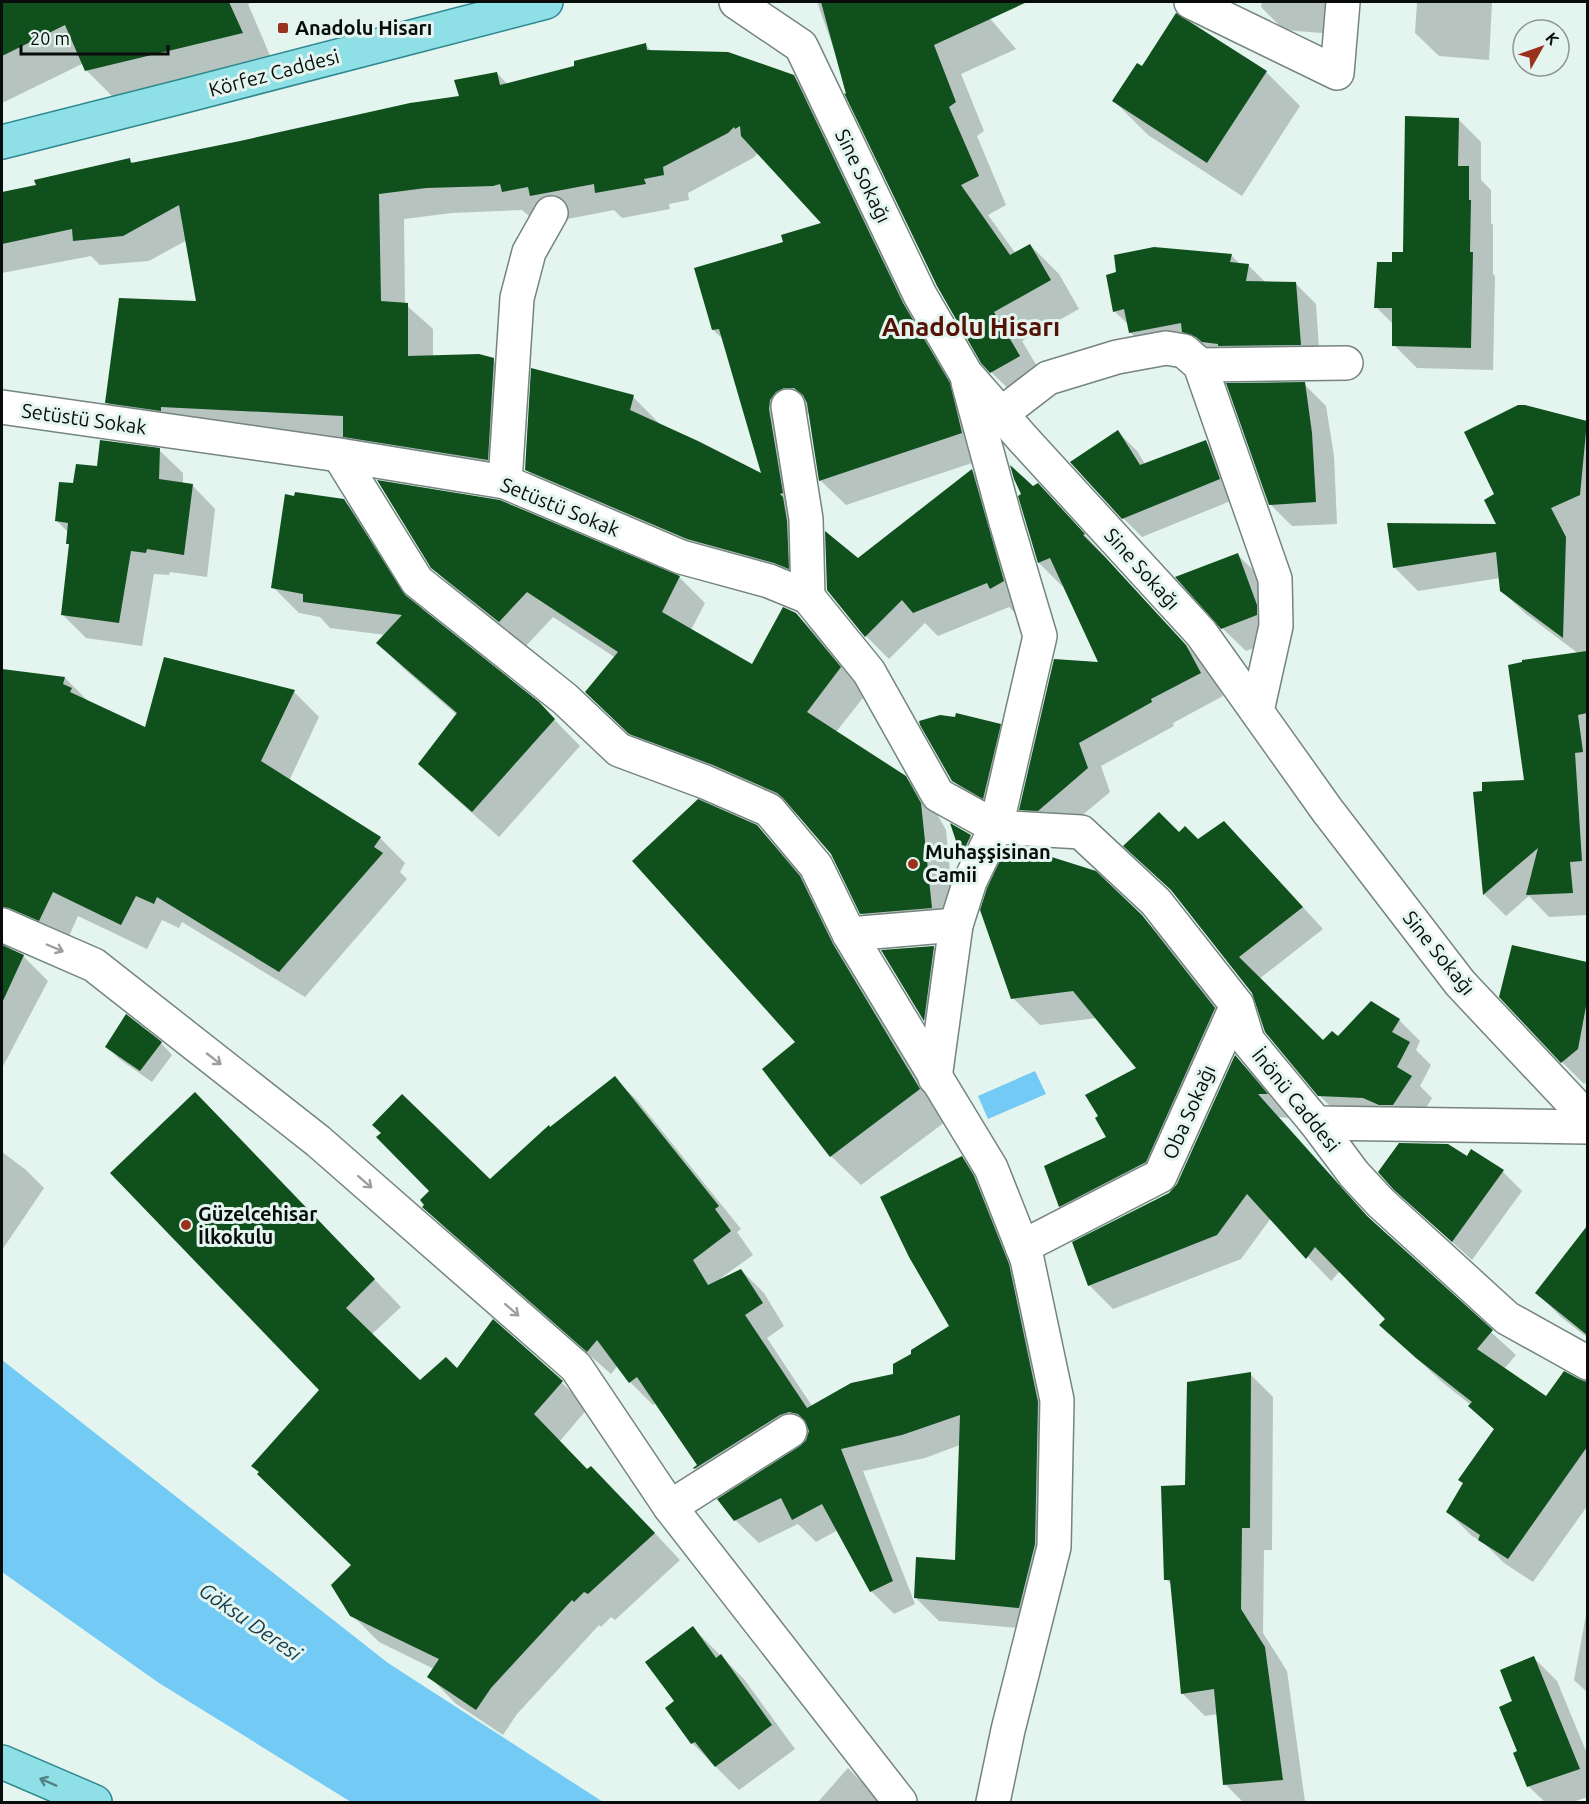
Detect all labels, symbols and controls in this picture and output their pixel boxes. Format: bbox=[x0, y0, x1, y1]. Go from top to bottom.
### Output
place label: Anadolu Hisarı bbox=[295, 16, 432, 39]
scale bar bbox=[21, 18, 168, 56]
north arrow bbox=[1511, 18, 1571, 78]
marker: Anadolu Hisarı bbox=[276, 21, 290, 35]
text: 20 m bbox=[30, 28, 70, 48]
text: K bbox=[1542, 28, 1563, 48]
street label: Körfez Caddesi bbox=[206, 44, 342, 101]
street label: Sine Sokağı bbox=[831, 125, 896, 226]
district label: Anadolu Hisarı bbox=[882, 312, 1060, 341]
street label: Setüstü Sokak bbox=[20, 398, 148, 439]
street label: Setüstü Sokak bbox=[497, 472, 623, 541]
street label: Sine Sokağı bbox=[1100, 523, 1185, 614]
place label: Muhaşşisinan Camii bbox=[925, 840, 1051, 886]
marker: Muhaşşisinan Camii bbox=[906, 857, 920, 871]
street label: Sine Sokağı bbox=[1399, 906, 1480, 999]
one-way arrow bbox=[46, 943, 64, 954]
street label: İnönü Caddesi bbox=[1248, 1043, 1345, 1156]
one-way arrow bbox=[206, 1052, 222, 1065]
street label: Oba Sokağı bbox=[1158, 1061, 1220, 1163]
one-way arrow bbox=[358, 1175, 373, 1189]
place label: Güzelcehisar İlkokulu bbox=[198, 1202, 318, 1248]
marker: Güzelcehisar İlkokulu bbox=[179, 1218, 193, 1232]
one-way arrow bbox=[504, 1304, 520, 1317]
water label: Göksu Deresi bbox=[195, 1577, 307, 1666]
one-way arrow bbox=[40, 1776, 58, 1787]

